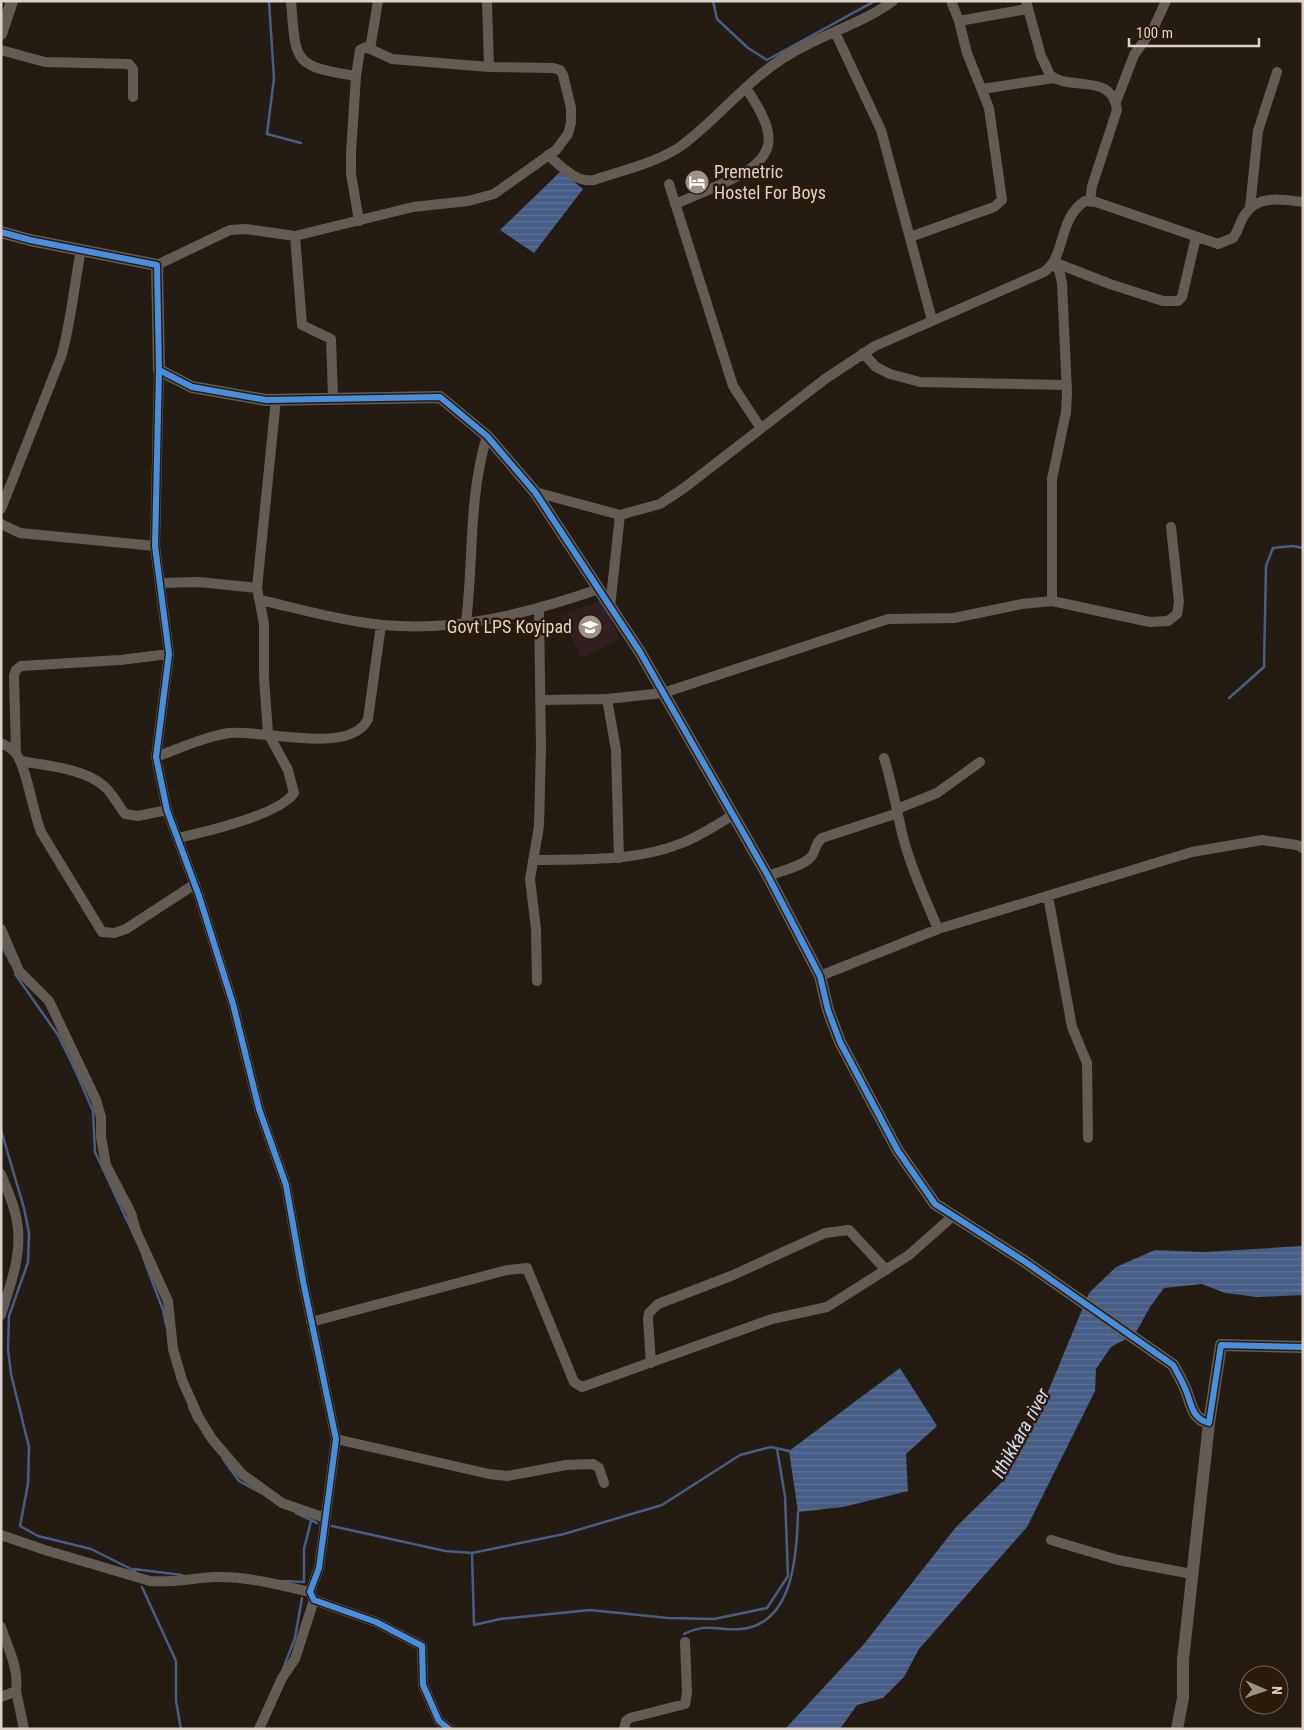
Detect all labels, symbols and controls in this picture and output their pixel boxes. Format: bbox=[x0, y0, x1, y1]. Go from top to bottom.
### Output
scale bar bbox=[1129, 15, 1259, 47]
text: 100 m bbox=[1136, 24, 1173, 42]
place label: Premetric Hostel For Boys bbox=[714, 161, 826, 203]
hotel icon: Premetric Hostel For Boys bbox=[684, 169, 710, 195]
school or university icon: Govt LPS Koyipad bbox=[577, 614, 603, 640]
place label: Govt LPS Koyipad bbox=[447, 616, 572, 637]
water label: Ithikkara river bbox=[986, 1384, 1055, 1482]
north arrow bbox=[1239, 1665, 1289, 1715]
text: N bbox=[1269, 1686, 1285, 1695]

